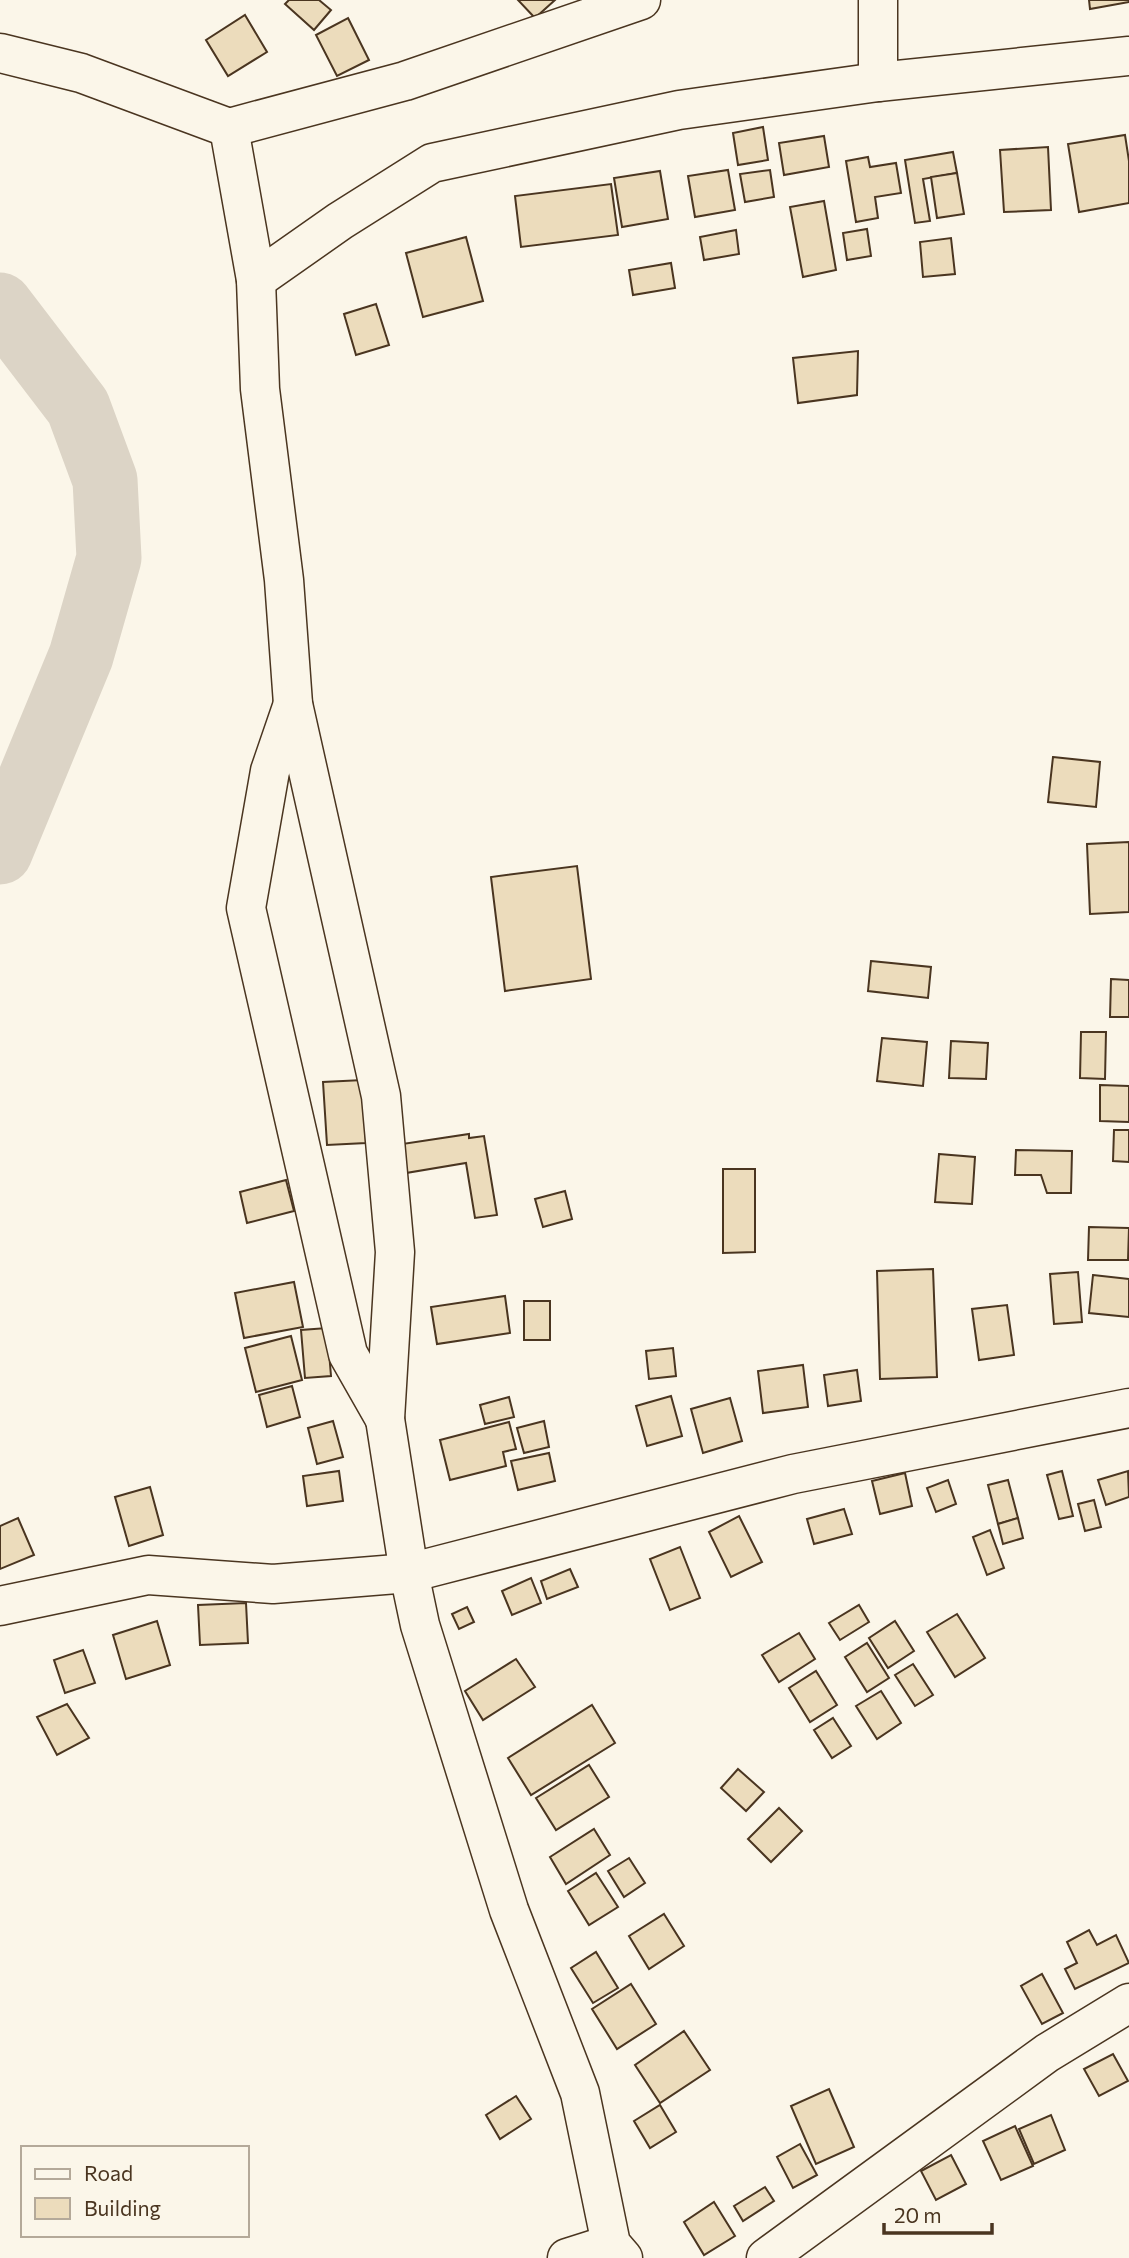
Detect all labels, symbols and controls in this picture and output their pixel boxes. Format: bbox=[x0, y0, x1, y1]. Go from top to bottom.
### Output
legend bbox=[21, 2146, 248, 2237]
text: Road bbox=[84, 2160, 133, 2185]
scale bar bbox=[884, 2192, 992, 2236]
text: Building bbox=[84, 2195, 161, 2220]
text: 20 m bbox=[894, 2202, 942, 2227]

